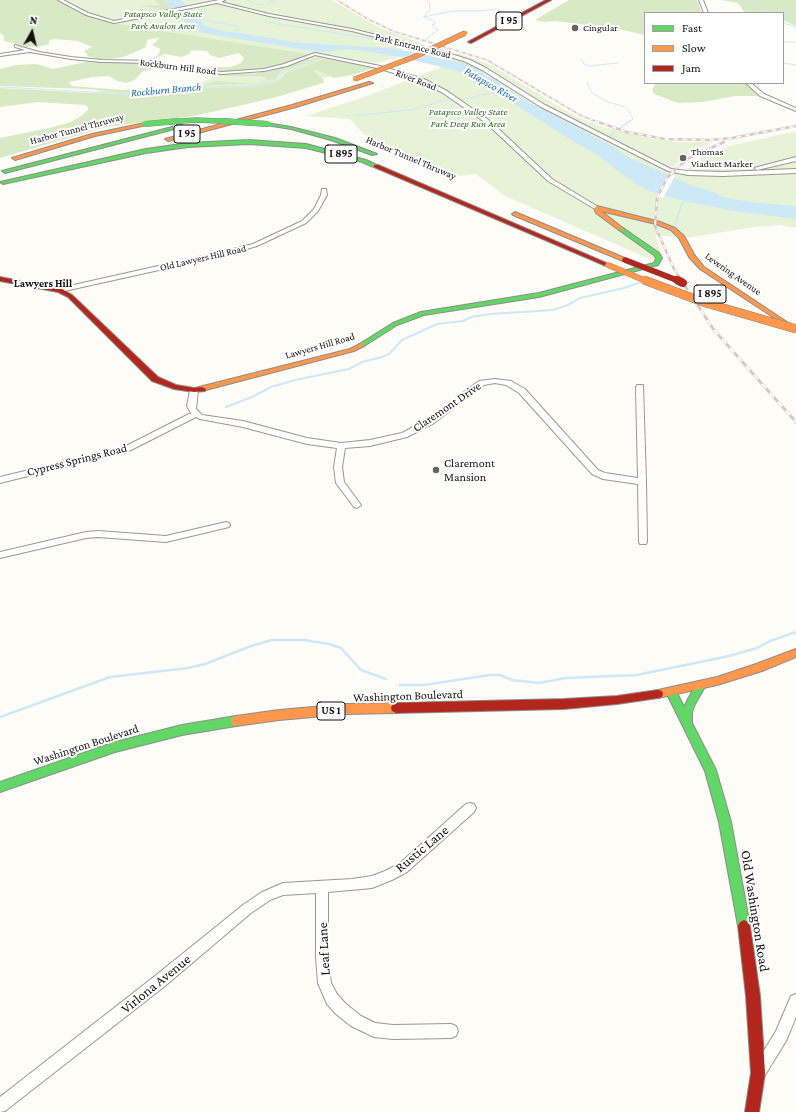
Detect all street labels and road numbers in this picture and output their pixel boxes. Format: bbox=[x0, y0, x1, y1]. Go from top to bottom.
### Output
road number: I 95 bbox=[496, 12, 522, 30]
street label: Park Entrance Road bbox=[374, 31, 452, 61]
street label: Rockburn Hill Road bbox=[139, 56, 217, 78]
street label: River Road bbox=[394, 67, 438, 93]
street label: Harbor Tunnel Thruway bbox=[29, 111, 125, 147]
road number: I 95 bbox=[174, 125, 200, 143]
street label: Harbor Tunnel Thruway bbox=[364, 134, 458, 182]
road number: I 895 bbox=[325, 145, 357, 163]
street label: Old Lawyers Hill Road bbox=[159, 242, 247, 274]
street label: Levering Avenue bbox=[703, 250, 763, 298]
road number: I 895 bbox=[694, 285, 726, 303]
street label: Lawyers Hill Road bbox=[284, 330, 356, 362]
street label: Claremont Drive bbox=[410, 379, 484, 435]
street label: Cypress Springs Road bbox=[25, 441, 129, 479]
street label: Washington Boulevard bbox=[353, 687, 463, 705]
road number: US 1 bbox=[317, 702, 345, 720]
street label: Washington Boulevard bbox=[32, 721, 140, 769]
street label: Rustic Lane bbox=[392, 822, 452, 876]
street label: Old Washington Road bbox=[737, 849, 773, 973]
street label: Leaf Lane bbox=[314, 922, 334, 976]
street label: Virlona Avenue bbox=[118, 951, 194, 1017]

